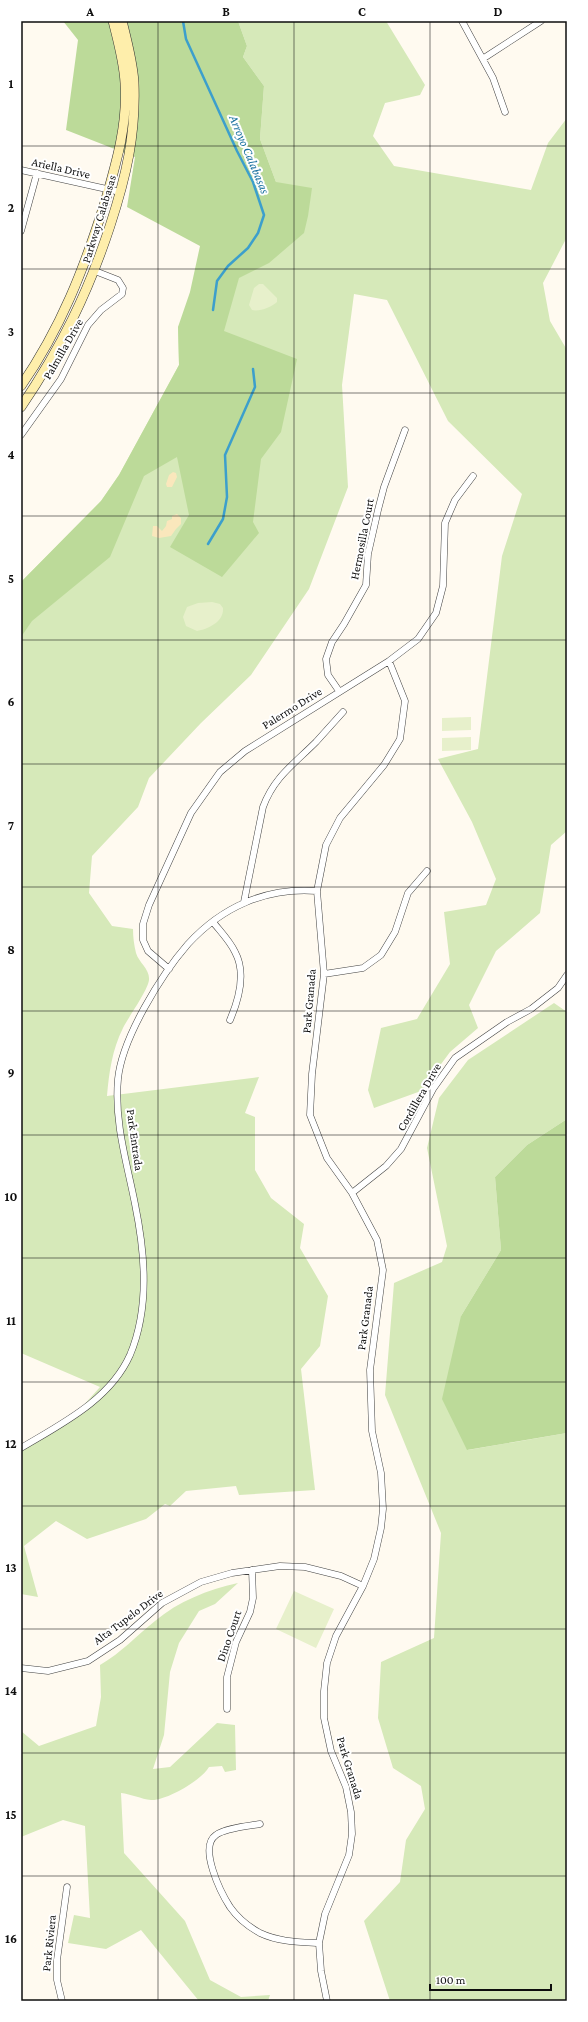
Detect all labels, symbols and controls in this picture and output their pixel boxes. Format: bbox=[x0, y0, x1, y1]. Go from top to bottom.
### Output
text: A bbox=[85, 4, 94, 19]
text: B bbox=[222, 4, 230, 19]
text: C bbox=[358, 4, 366, 19]
text: D bbox=[494, 4, 503, 19]
text: 1 bbox=[9, 76, 14, 91]
water label: Arroyo Calabasas bbox=[226, 112, 273, 196]
street label: Ariella Drive bbox=[30, 154, 92, 182]
street label: Parkway Calabasas bbox=[79, 173, 119, 265]
text: 2 bbox=[8, 200, 15, 215]
street label: Palmilla Drive bbox=[40, 316, 86, 382]
text: 3 bbox=[8, 324, 14, 339]
text: 4 bbox=[7, 447, 15, 462]
street label: Hermosilla Court bbox=[347, 496, 377, 581]
text: 5 bbox=[8, 571, 14, 586]
street label: Palermo Drive bbox=[259, 684, 325, 732]
text: 6 bbox=[7, 694, 15, 709]
text: 7 bbox=[8, 818, 14, 833]
text: 8 bbox=[7, 942, 15, 957]
street label: Park Granada bbox=[299, 968, 319, 1034]
street label: Cordillera Drive bbox=[394, 1061, 444, 1133]
text: 9 bbox=[7, 1065, 15, 1080]
street label: Park Entrada bbox=[124, 1108, 146, 1172]
text: 10 bbox=[5, 1189, 17, 1204]
street label: Park Granada bbox=[354, 1285, 376, 1351]
text: 11 bbox=[6, 1313, 16, 1328]
text: 12 bbox=[5, 1436, 17, 1451]
text: 13 bbox=[5, 1560, 17, 1575]
street label: Alta Tupelo Drive bbox=[90, 1586, 166, 1648]
street label: Dino Court bbox=[214, 1608, 245, 1664]
text: 14 bbox=[5, 1683, 17, 1698]
street label: Park Granada bbox=[334, 1735, 366, 1801]
text: 15 bbox=[5, 1807, 17, 1822]
street label: Park Riviera bbox=[39, 1914, 59, 1972]
text: 16 bbox=[5, 1931, 17, 1946]
scale bar bbox=[430, 1966, 551, 1992]
text: 100 m bbox=[436, 1973, 466, 1987]

